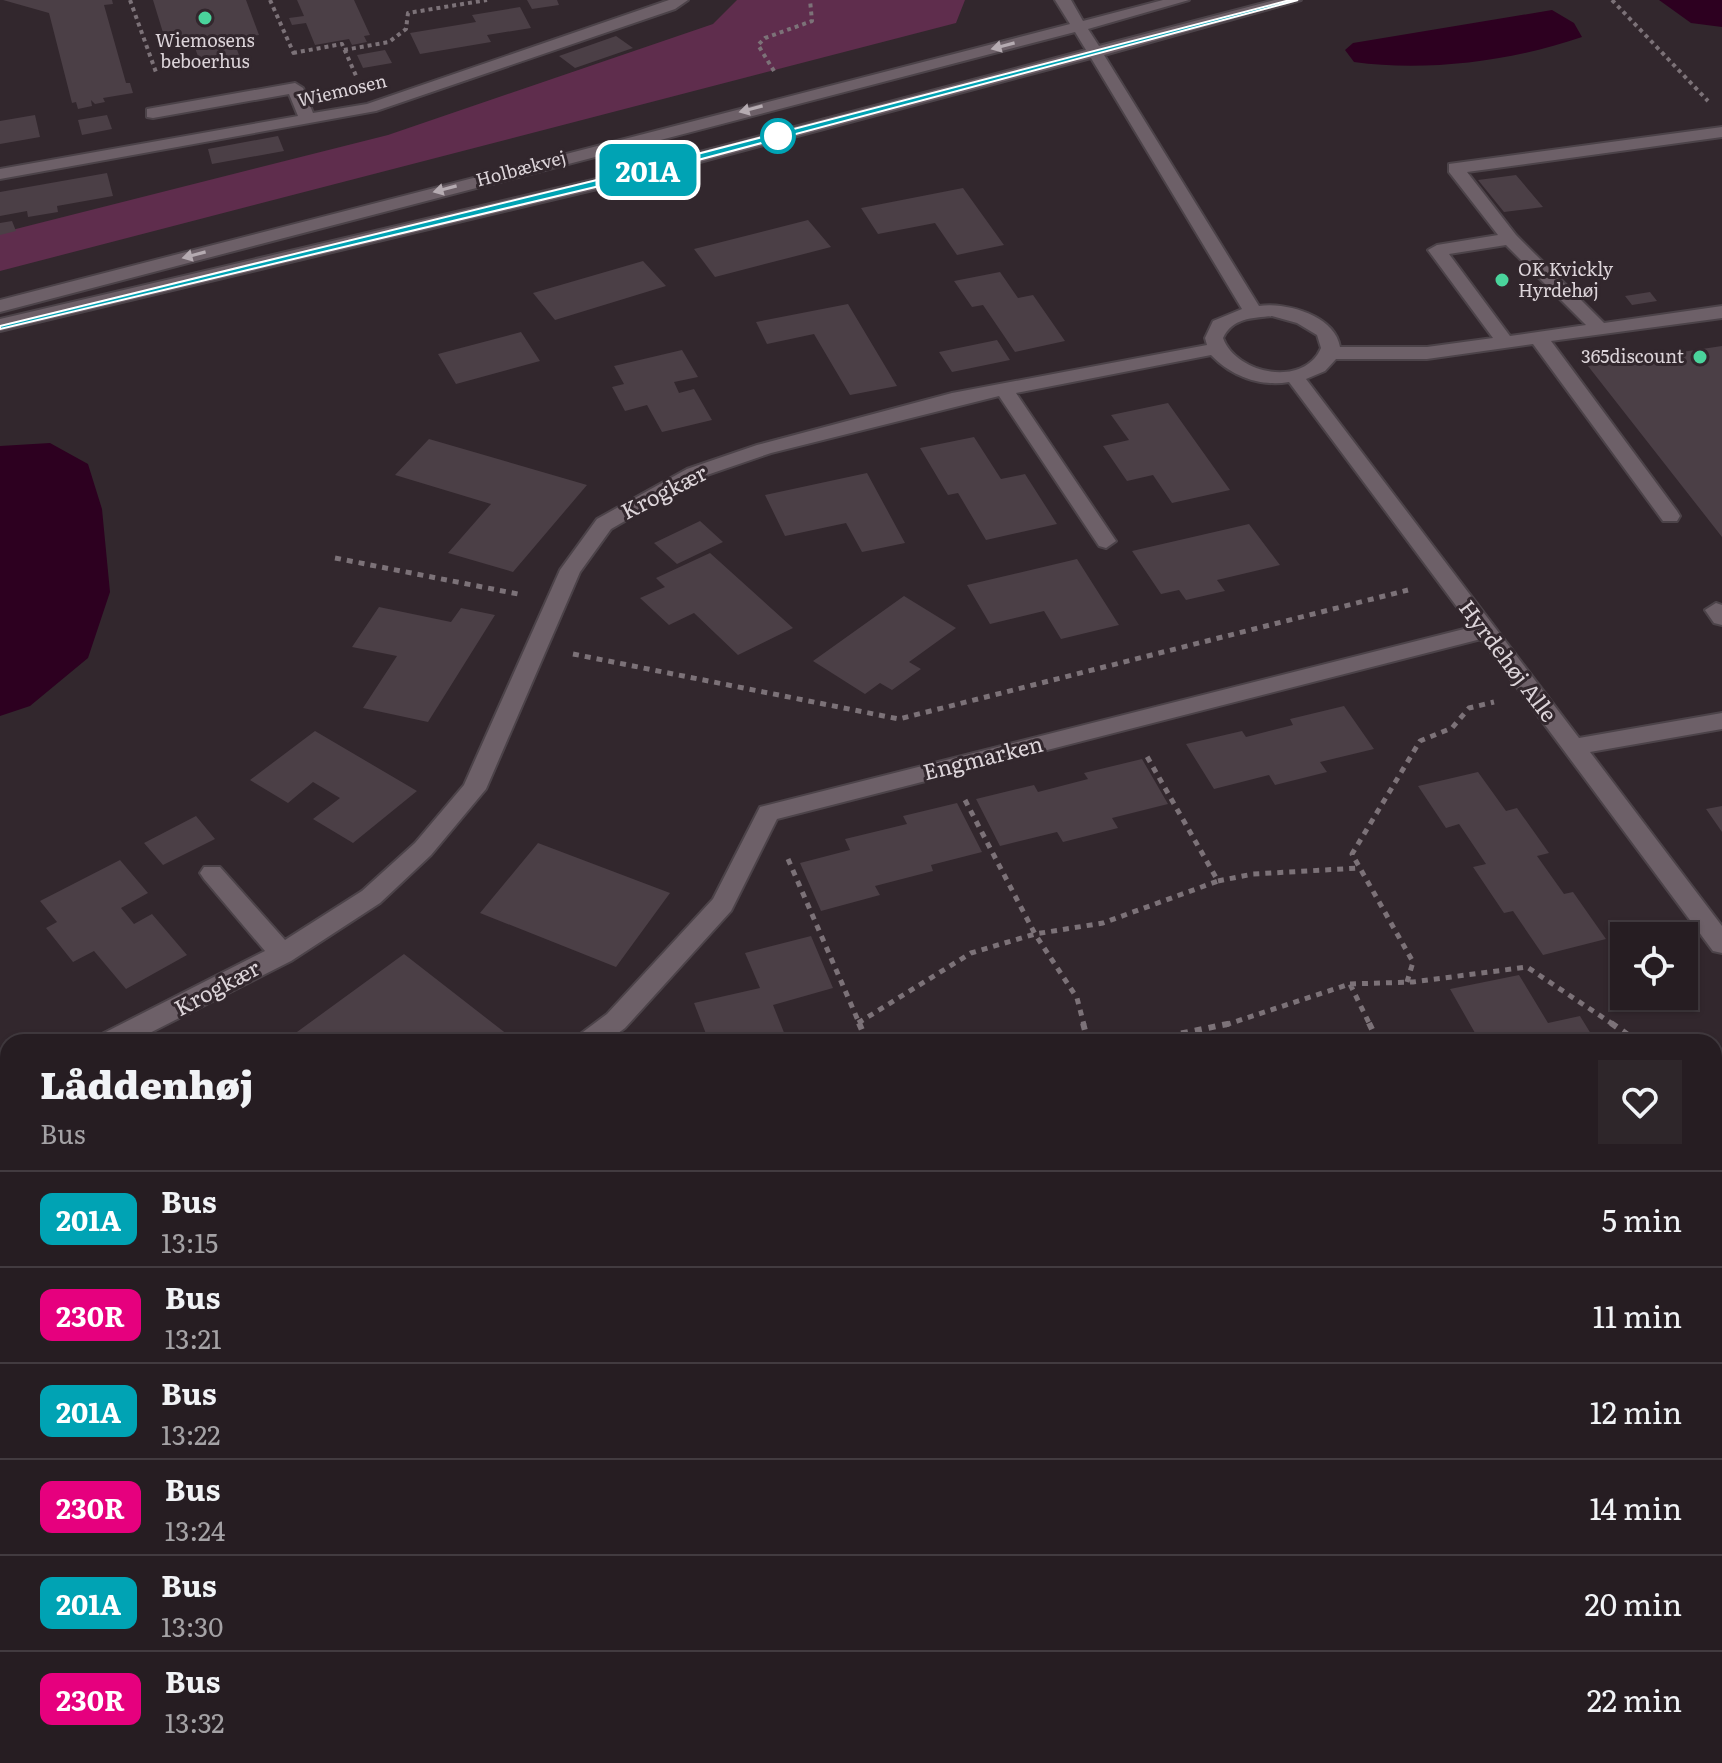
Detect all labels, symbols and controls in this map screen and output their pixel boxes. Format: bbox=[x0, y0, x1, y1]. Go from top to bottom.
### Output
marker: Wiemosens beboerhus bbox=[196, 9, 214, 27]
place label: Wiemosens beboerhus bbox=[155, 26, 255, 74]
one-way arrow bbox=[991, 40, 1016, 52]
street label: Wiemosen bbox=[294, 66, 389, 113]
one-way arrow bbox=[739, 104, 764, 116]
unlabelled marker bbox=[761, 119, 795, 153]
street label: Holbækvej bbox=[473, 143, 569, 193]
line badge: 201A bbox=[592, 144, 704, 196]
text: 201A bbox=[615, 149, 681, 191]
one-way arrow bbox=[433, 183, 457, 196]
one-way arrow bbox=[181, 249, 206, 261]
place label: OK Kvickly Hyrdehøj bbox=[1518, 255, 1614, 303]
marker: OK Kvickly Hyrdehøj bbox=[1493, 271, 1511, 289]
place label: 365discount bbox=[1581, 342, 1685, 369]
marker: 365discount bbox=[1691, 348, 1709, 366]
street label: Krogkær bbox=[614, 455, 713, 526]
street label: Hyrdehøj Alle bbox=[1452, 592, 1566, 728]
street label: Engmarken bbox=[919, 726, 1046, 787]
map controls bbox=[1610, 922, 1698, 1010]
button: locate bbox=[1610, 922, 1698, 1010]
street label: Krogkær bbox=[167, 950, 266, 1023]
text: Låddenhøj bbox=[40, 1054, 253, 1111]
button: heart bbox=[1598, 1060, 1682, 1144]
text: Bus bbox=[40, 1113, 85, 1152]
text: Bus bbox=[161, 1178, 217, 1222]
text: 5 min bbox=[1602, 1197, 1682, 1241]
text: 201A bbox=[56, 1198, 121, 1240]
text: 13:15 bbox=[161, 1222, 218, 1261]
text: Bus bbox=[165, 1274, 221, 1318]
text: 11 min bbox=[1593, 1293, 1682, 1337]
text: 230R bbox=[56, 1294, 125, 1336]
text: 13:21 bbox=[165, 1318, 222, 1357]
text: Bus bbox=[161, 1370, 217, 1414]
text: 12 min bbox=[1590, 1389, 1682, 1433]
text: 201A bbox=[56, 1390, 121, 1432]
text: 13:22 bbox=[161, 1414, 220, 1453]
text: Bus bbox=[165, 1466, 221, 1510]
text: 14 min bbox=[1590, 1485, 1682, 1529]
text: 230R bbox=[56, 1486, 125, 1528]
text: 13:24 bbox=[165, 1510, 225, 1549]
text: Bus bbox=[161, 1562, 217, 1606]
text: 20 min bbox=[1585, 1581, 1682, 1625]
text: 201A bbox=[56, 1582, 121, 1624]
text: 13:30 bbox=[161, 1606, 223, 1645]
text: Bus bbox=[165, 1658, 221, 1702]
text: 22 min bbox=[1587, 1677, 1682, 1721]
text: 230R bbox=[56, 1678, 125, 1720]
text: 13:32 bbox=[165, 1702, 224, 1741]

